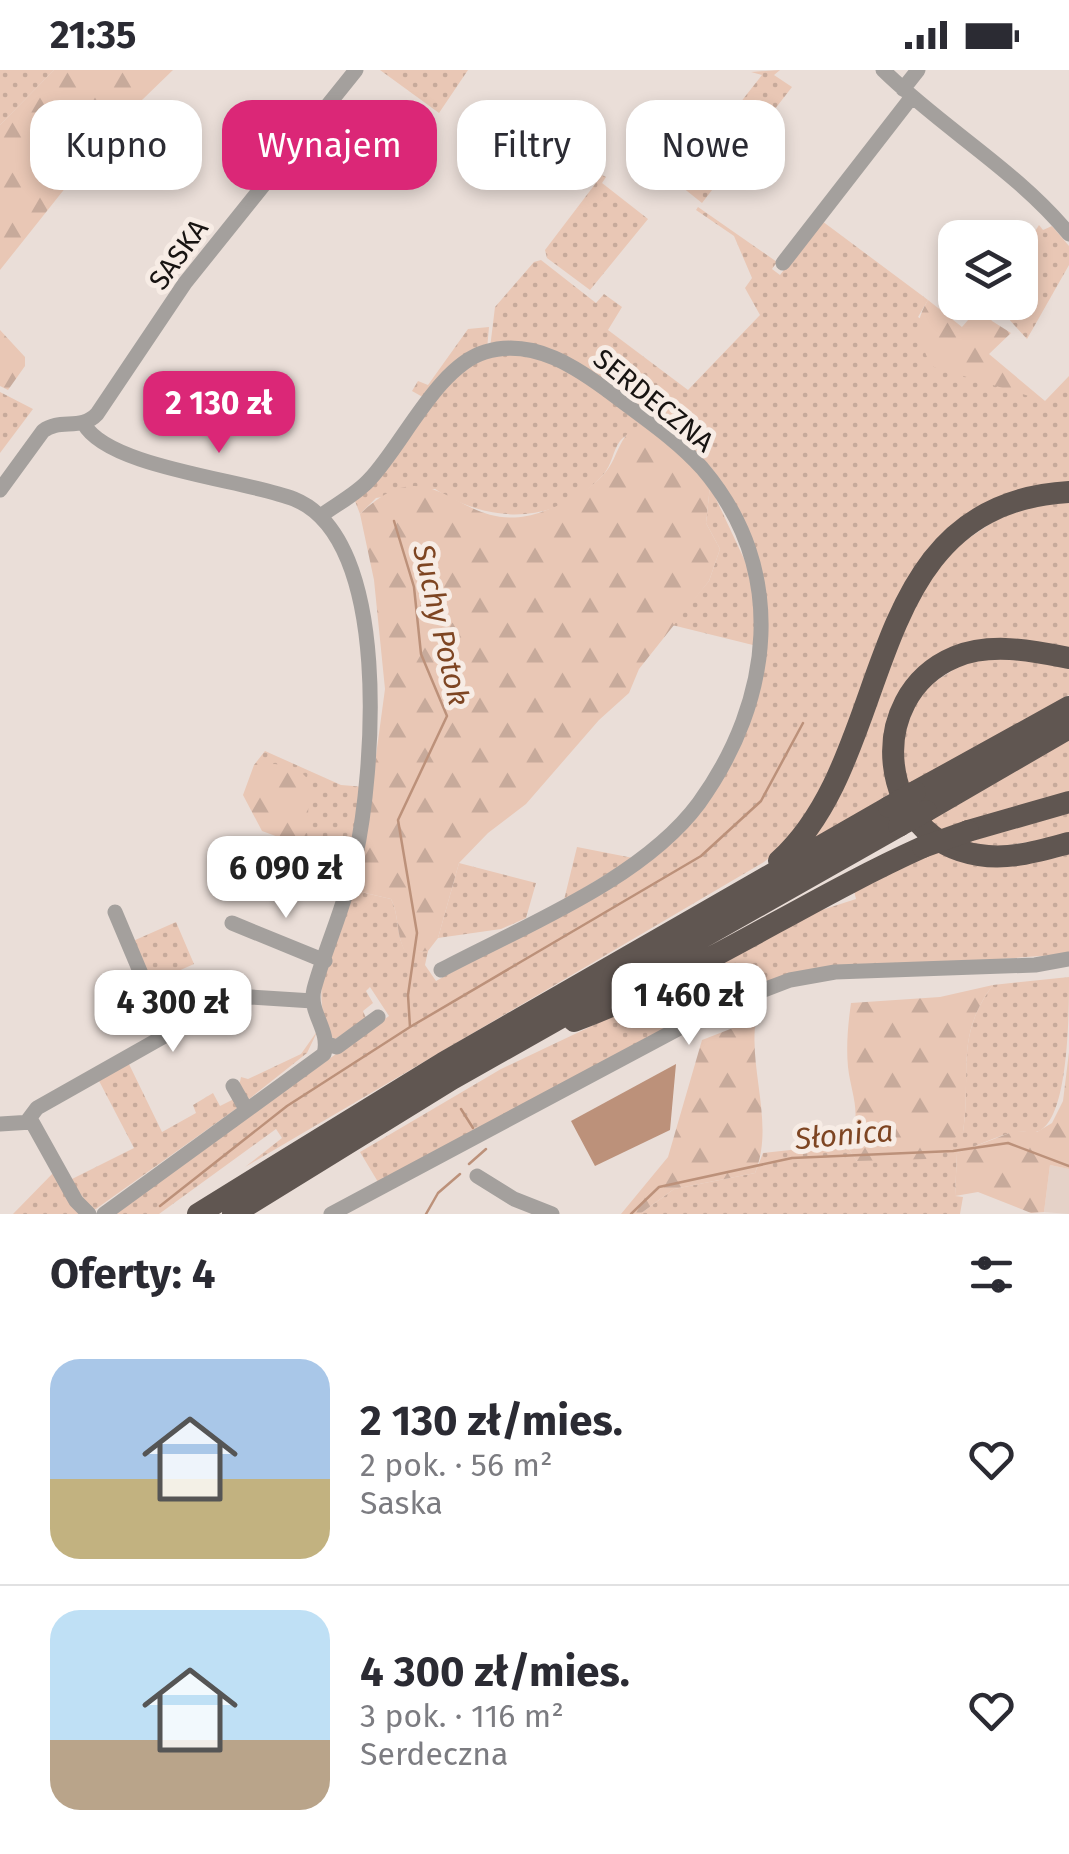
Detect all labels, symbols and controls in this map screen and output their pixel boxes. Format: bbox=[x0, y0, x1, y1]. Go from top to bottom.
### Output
text: 21:35 bbox=[50, 12, 136, 58]
chip: Kupno bbox=[30, 100, 202, 190]
chip: Wynajem bbox=[222, 100, 437, 190]
chip: Filtry bbox=[457, 100, 606, 190]
chip: Nowe bbox=[626, 100, 785, 190]
street label: SASKA bbox=[142, 213, 215, 296]
map controls bbox=[938, 220, 1038, 320]
button: layers bbox=[938, 220, 1038, 320]
street label: SERDECZNA bbox=[587, 342, 720, 459]
pin: 2 130 zł bbox=[116, 371, 322, 456]
text: 2 130 zł bbox=[165, 384, 273, 422]
water label: Suchy Potok bbox=[405, 540, 477, 709]
pin: 6 090 zł bbox=[183, 836, 389, 921]
text: 6 090 zł bbox=[229, 849, 343, 887]
pin: 1 460 zł bbox=[586, 963, 792, 1048]
pin: 4 300 zł bbox=[70, 970, 276, 1055]
text: 1 460 zł bbox=[634, 976, 744, 1014]
text: 4 300 zł bbox=[116, 983, 230, 1021]
water label: Słonica bbox=[792, 1113, 895, 1157]
icon: filters bbox=[964, 1247, 1019, 1302]
text: Oferty: 4 bbox=[50, 1249, 215, 1299]
text: 2 130 zł/mies. bbox=[360, 1396, 623, 1446]
icon: home bbox=[130, 1399, 250, 1519]
icon: heart bbox=[964, 1432, 1019, 1487]
text: 2 pok. · 56 m² bbox=[360, 1446, 552, 1484]
text: Saska bbox=[360, 1484, 443, 1522]
text: 4 300 zł/mies. bbox=[360, 1647, 630, 1697]
icon: home bbox=[130, 1650, 250, 1770]
icon: heart bbox=[964, 1683, 1019, 1738]
text: 3 pok. · 116 m² bbox=[360, 1697, 564, 1735]
text: Serdeczna bbox=[360, 1735, 508, 1773]

